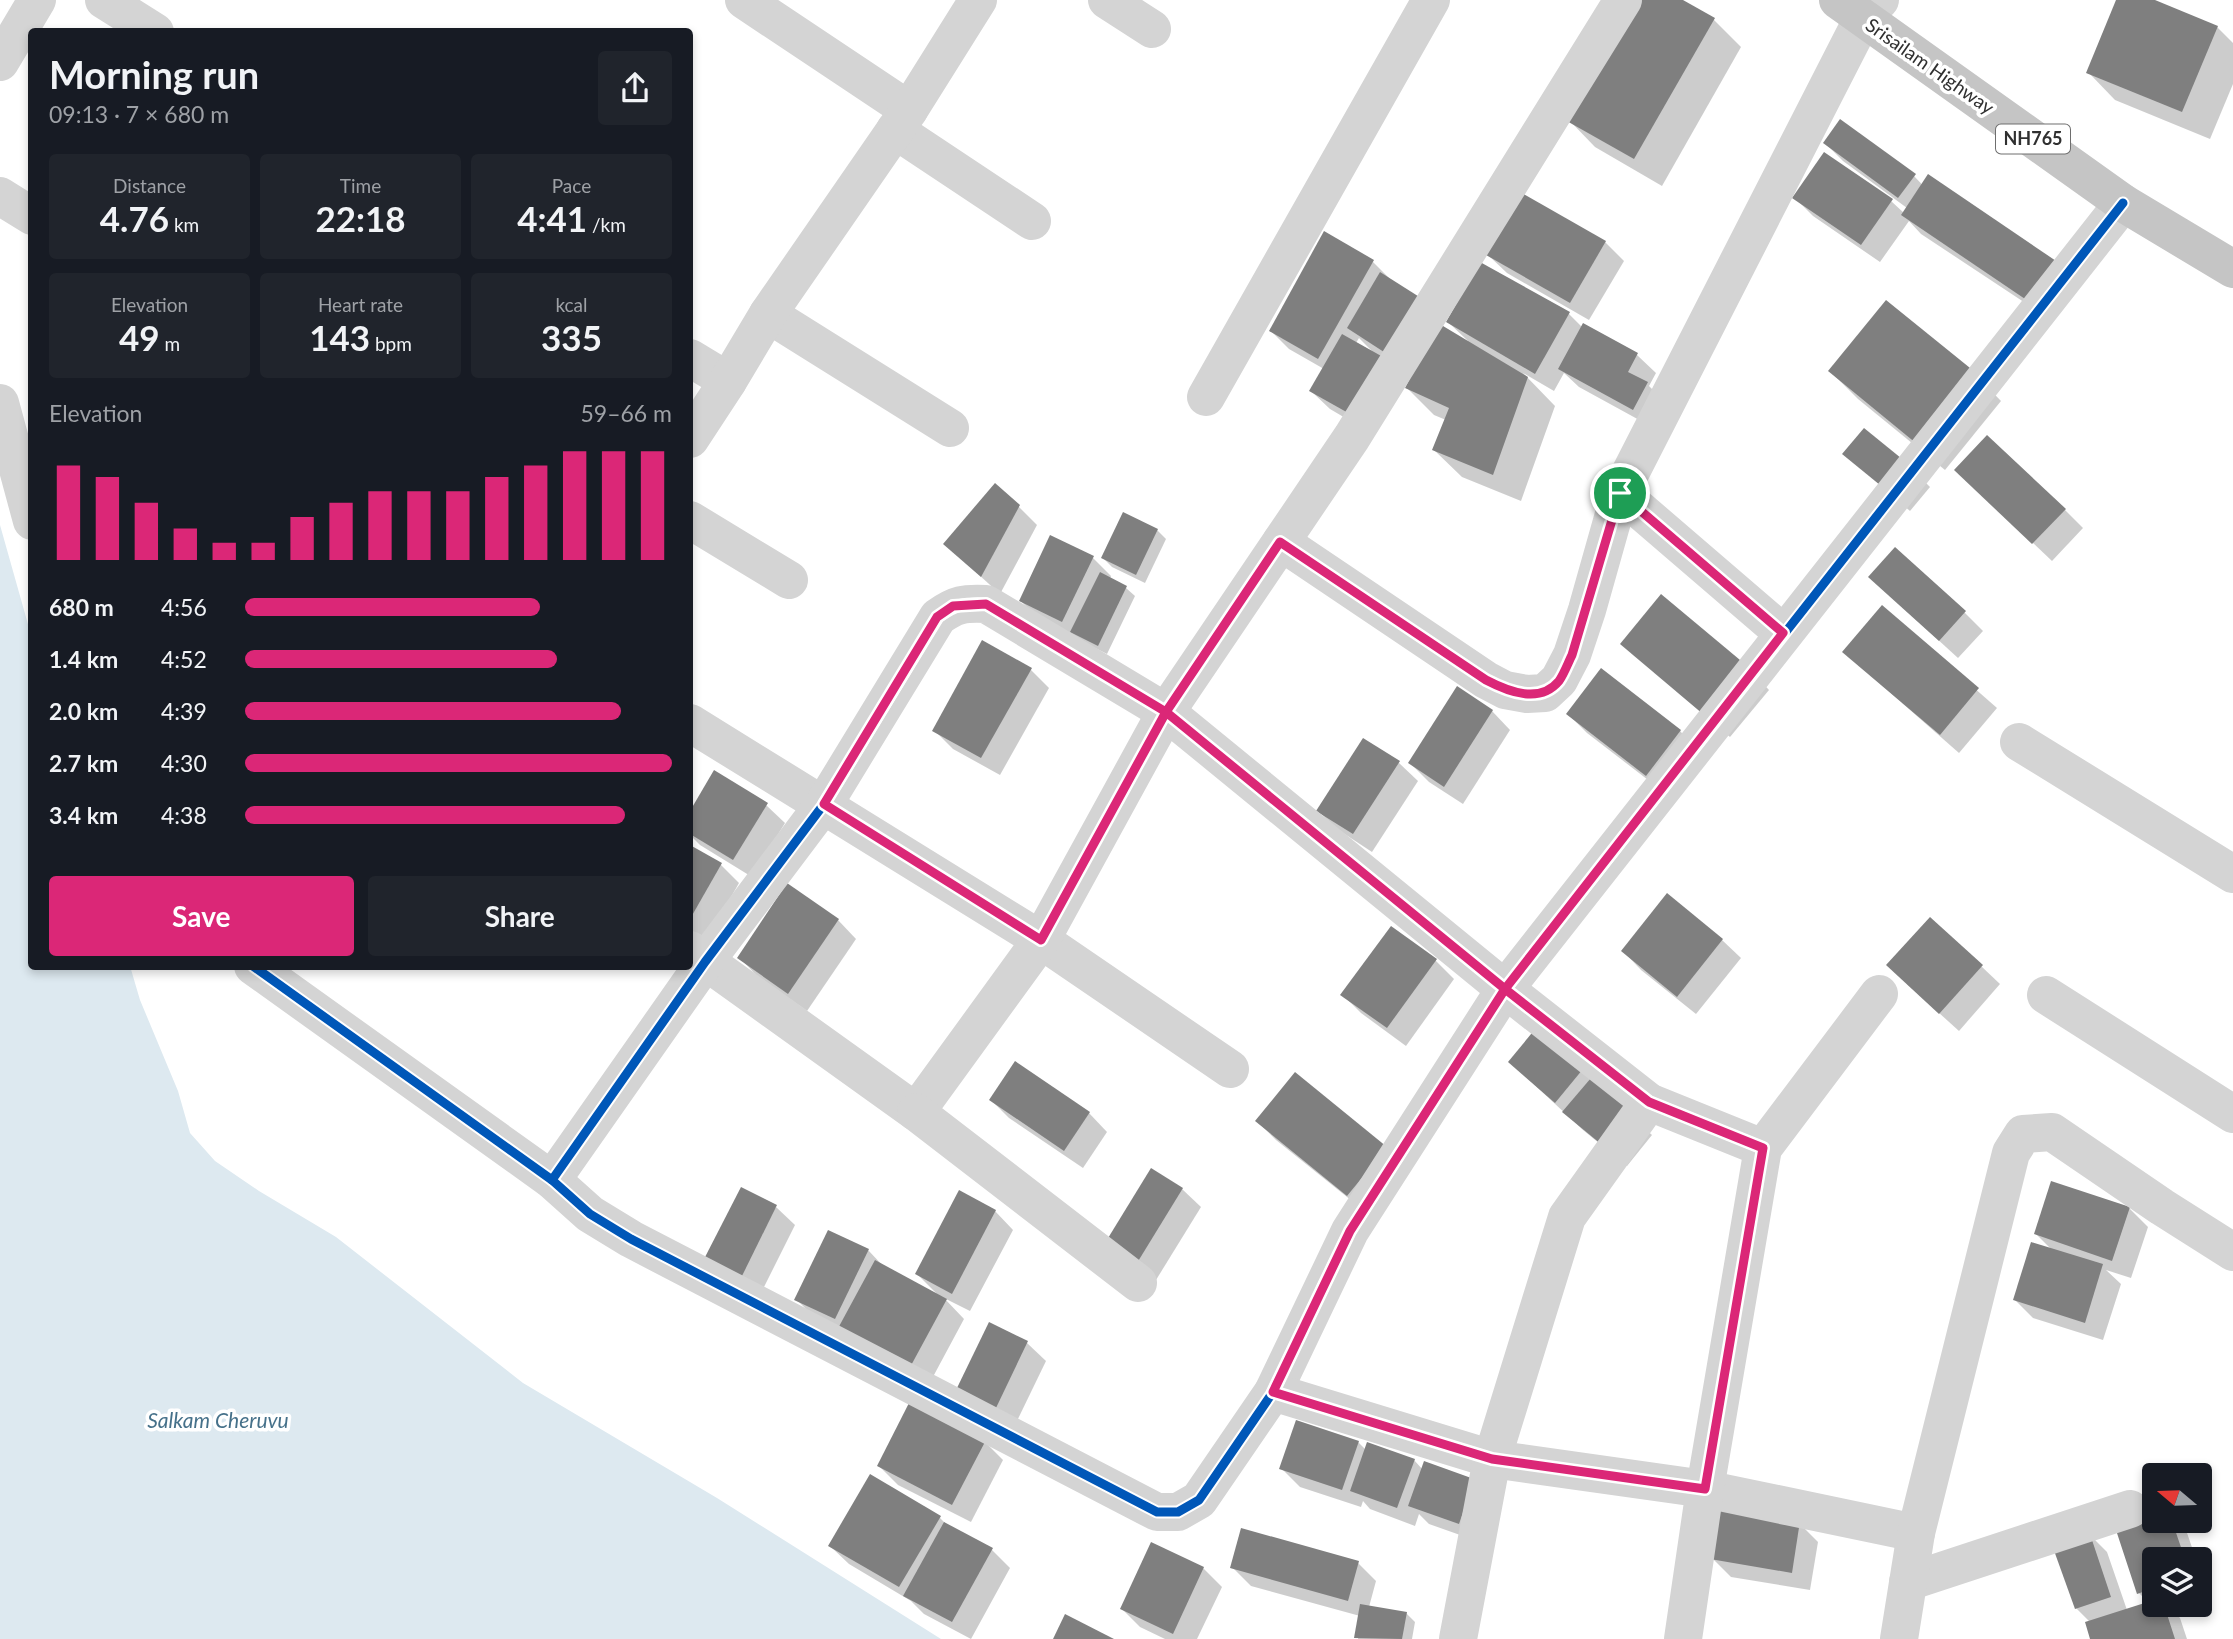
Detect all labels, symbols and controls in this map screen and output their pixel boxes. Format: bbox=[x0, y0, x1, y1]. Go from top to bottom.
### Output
street label: Srisailam Highway bbox=[1862, 13, 1999, 119]
text: Morning run bbox=[49, 51, 259, 97]
button: share bbox=[598, 51, 672, 125]
text: 09:13 · 7 × 680 m bbox=[49, 100, 229, 128]
road number: NH765 bbox=[1996, 124, 2070, 154]
text: Distance bbox=[113, 174, 186, 197]
text: Time bbox=[340, 174, 381, 197]
text: Pace bbox=[552, 174, 591, 197]
text: 4.76 bbox=[100, 197, 169, 239]
text: 22:18 bbox=[315, 197, 406, 239]
text: 4:41 bbox=[517, 197, 587, 239]
text: km bbox=[169, 213, 199, 236]
text: /km bbox=[587, 213, 626, 236]
text: Elevation bbox=[111, 293, 188, 316]
text: Heart rate bbox=[318, 293, 403, 316]
text: kcal bbox=[555, 293, 588, 316]
text: 49 bbox=[119, 316, 160, 358]
text: 143 bbox=[309, 316, 370, 358]
text: 335 bbox=[541, 316, 602, 358]
text: m bbox=[160, 332, 180, 355]
text: bpm bbox=[370, 332, 412, 355]
text: Elevation bbox=[49, 399, 142, 427]
text: 59–66 m bbox=[580, 399, 672, 427]
pin bbox=[1590, 463, 1650, 523]
icon: arrive bbox=[1601, 474, 1639, 512]
text: 680 m bbox=[49, 593, 114, 621]
text: 4:56 bbox=[161, 593, 207, 621]
text: 1.4 km bbox=[49, 645, 118, 673]
text: 4:52 bbox=[161, 645, 207, 673]
text: 2.0 km bbox=[49, 697, 118, 725]
text: 4:39 bbox=[161, 697, 207, 725]
text: 2.7 km bbox=[49, 749, 118, 777]
text: 4:30 bbox=[161, 749, 207, 777]
text: 3.4 km bbox=[49, 801, 118, 829]
text: 4:38 bbox=[161, 801, 207, 829]
button: Save bbox=[49, 876, 354, 956]
button: Share bbox=[368, 876, 672, 956]
water label: Salkam Cheruvu bbox=[147, 1407, 289, 1432]
north arrow bbox=[2142, 1463, 2212, 1533]
map controls bbox=[2142, 1463, 2212, 1617]
button: layers bbox=[2142, 1547, 2212, 1617]

